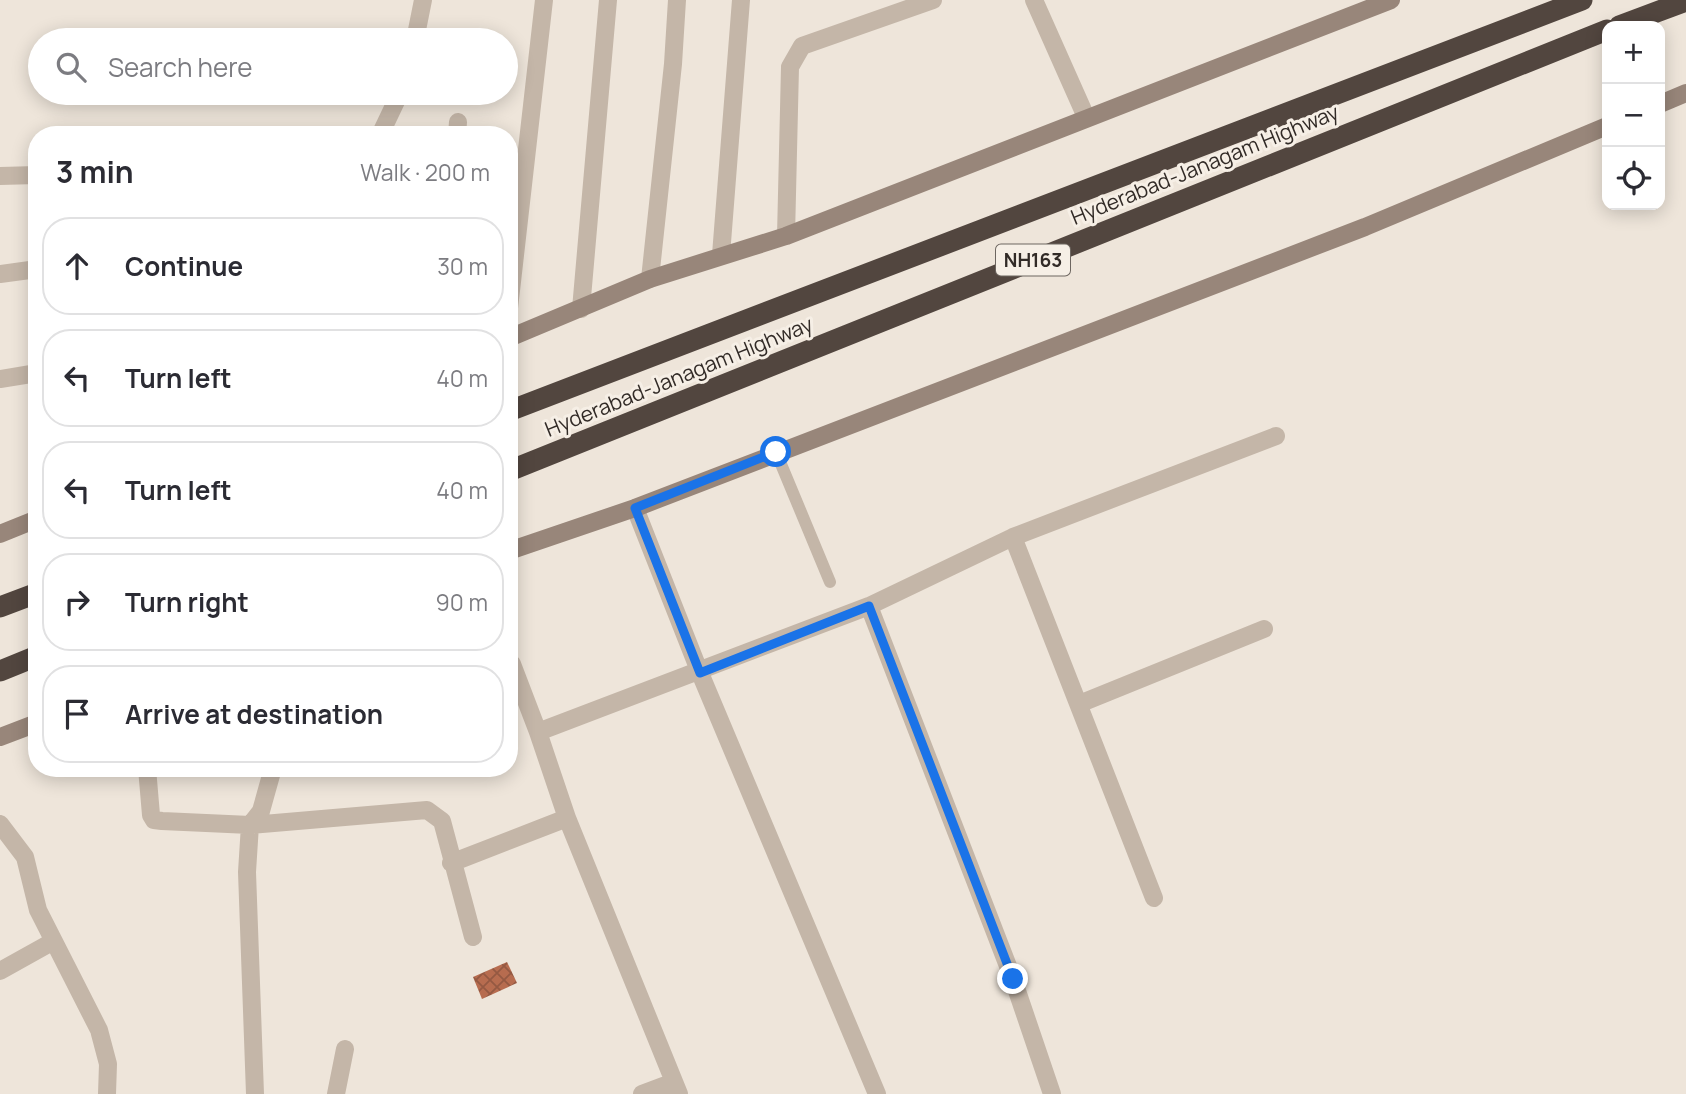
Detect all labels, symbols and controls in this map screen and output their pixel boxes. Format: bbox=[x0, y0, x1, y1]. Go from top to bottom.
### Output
map controls bbox=[1602, 21, 1665, 210]
button: + bbox=[1602, 21, 1665, 84]
search box bbox=[28, 28, 518, 105]
icon: search bbox=[52, 48, 90, 86]
text: Search here bbox=[108, 49, 253, 85]
button: − bbox=[1602, 84, 1665, 147]
street label: Hyderabad-Janagam Highway bbox=[1066, 97, 1343, 231]
button: locate bbox=[1602, 147, 1665, 210]
text: 3 min bbox=[56, 151, 134, 192]
text: Walk · 200 m bbox=[360, 156, 490, 188]
road number: NH163 bbox=[996, 244, 1070, 276]
icon: ahead bbox=[58, 247, 96, 285]
text: Continue bbox=[125, 248, 243, 284]
text: 30 m bbox=[437, 250, 488, 282]
street label: Hyderabad-Janagam Highway bbox=[540, 309, 817, 443]
icon: left bbox=[58, 359, 96, 397]
text: Turn left bbox=[125, 360, 232, 396]
text: 40 m bbox=[436, 362, 488, 394]
route start bbox=[760, 436, 791, 467]
icon: left bbox=[58, 471, 96, 509]
text: Turn left bbox=[125, 472, 232, 508]
text: 40 m bbox=[436, 474, 488, 506]
icon: right bbox=[58, 583, 96, 621]
text: Turn right bbox=[125, 584, 249, 620]
text: 90 m bbox=[436, 586, 488, 618]
icon: arrive bbox=[58, 695, 96, 733]
text: Arrive at destination bbox=[125, 696, 383, 732]
route end bbox=[997, 963, 1028, 994]

